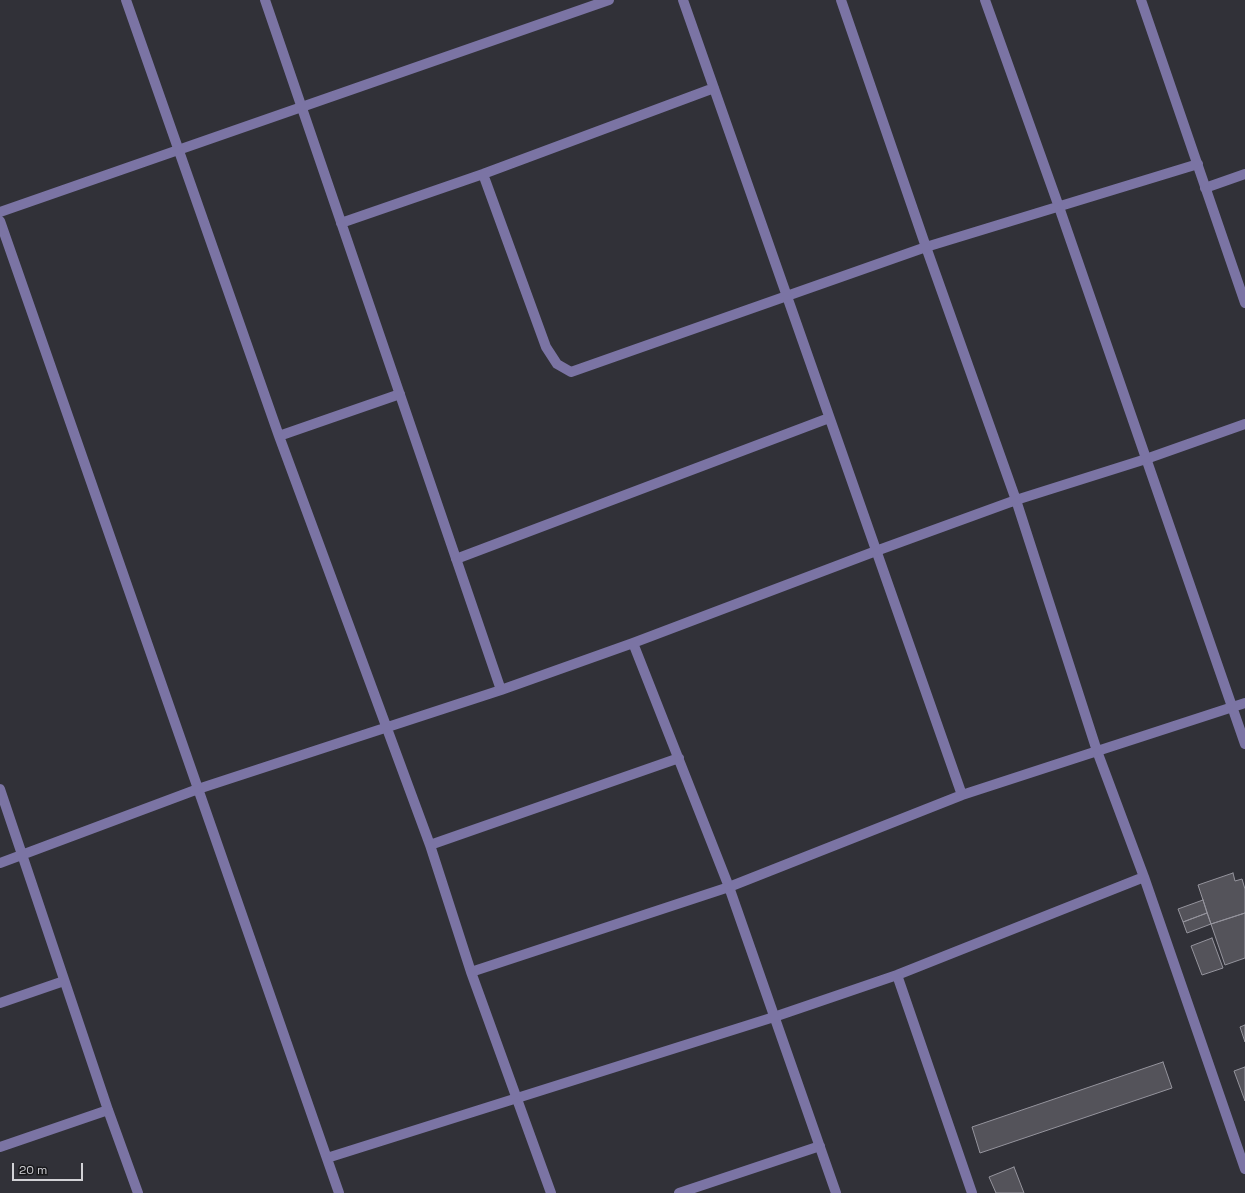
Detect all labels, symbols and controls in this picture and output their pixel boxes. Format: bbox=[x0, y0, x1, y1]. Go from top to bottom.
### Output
scale bar bbox=[14, 1155, 85, 1181]
text: 20 m bbox=[19, 1162, 47, 1178]

